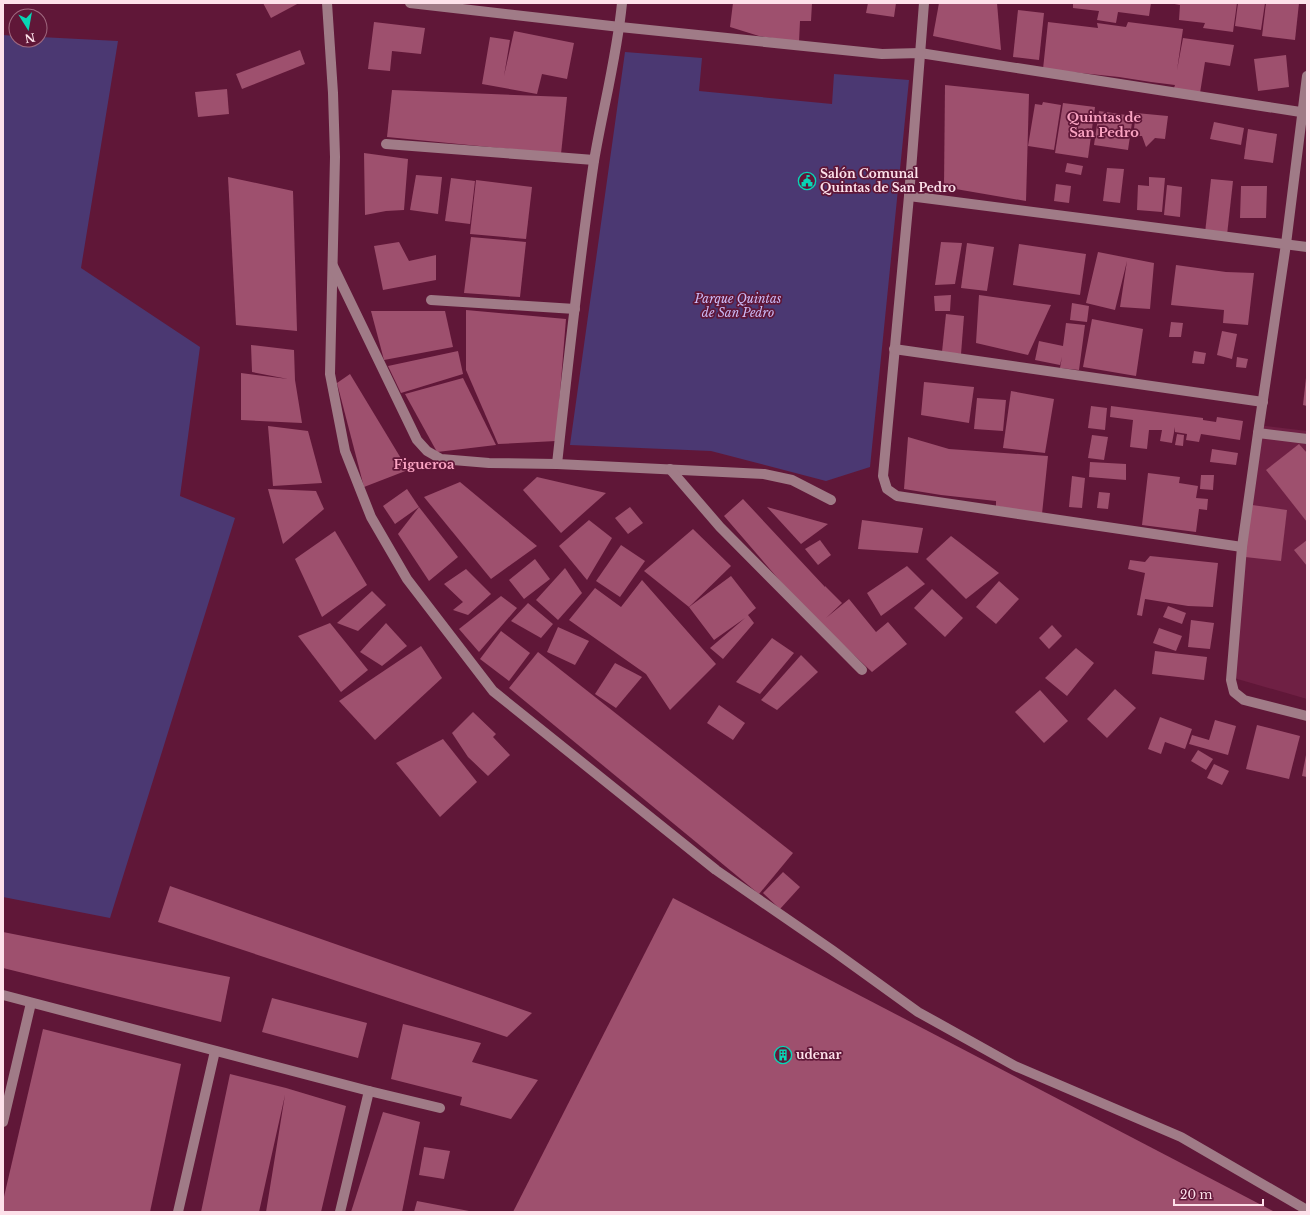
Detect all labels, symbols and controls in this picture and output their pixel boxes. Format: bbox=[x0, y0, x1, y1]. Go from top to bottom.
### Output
north arrow bbox=[8, 8, 48, 48]
text: N bbox=[23, 30, 36, 46]
district label: Quintas de San Pedro bbox=[1067, 109, 1142, 141]
place label: Salón Comunal Quintas de San Pedro bbox=[820, 166, 956, 195]
public building icon: Salón Comunal Quintas de San Pedro bbox=[797, 171, 817, 191]
park label: Parque Quintas de San Pedro bbox=[694, 291, 782, 320]
district label: Figueroa bbox=[394, 456, 455, 473]
building icon: udenar bbox=[773, 1045, 793, 1065]
place label: udenar bbox=[796, 1047, 841, 1062]
scale bar bbox=[1174, 1181, 1263, 1207]
text: 20 m bbox=[1180, 1187, 1212, 1202]

